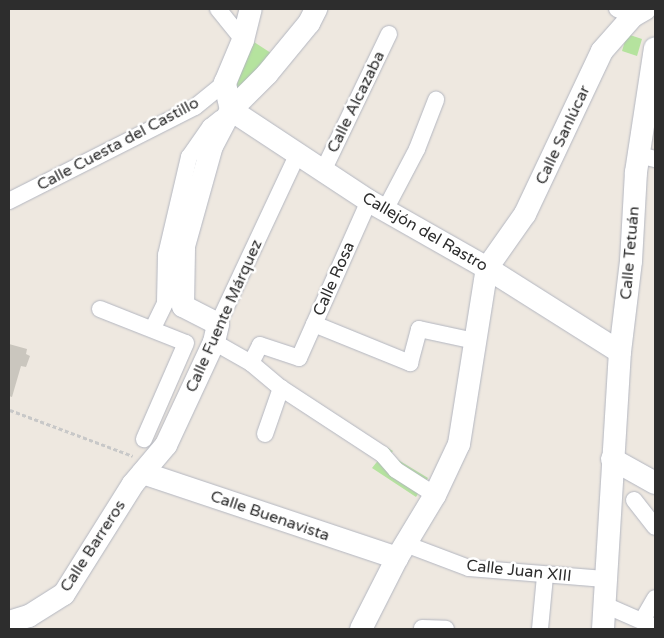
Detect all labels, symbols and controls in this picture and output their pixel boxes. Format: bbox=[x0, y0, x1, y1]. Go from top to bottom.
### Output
street label: Calle Alcazaba bbox=[323, 48, 389, 156]
street label: Calle Sanlúcar bbox=[532, 82, 594, 188]
street label: Calle Cuesta del Castillo bbox=[34, 93, 202, 195]
street label: Callejón del Rastro bbox=[359, 188, 491, 276]
street label: Calle Tetuán bbox=[616, 206, 644, 300]
street label: Calle Fuente Márquez bbox=[182, 237, 266, 395]
street label: Calle Rosa bbox=[309, 239, 359, 319]
street label: Calle Buenavista bbox=[208, 487, 332, 545]
street label: Calle Barreros bbox=[56, 496, 130, 596]
street label: Calle Juan XIII bbox=[465, 556, 573, 586]

